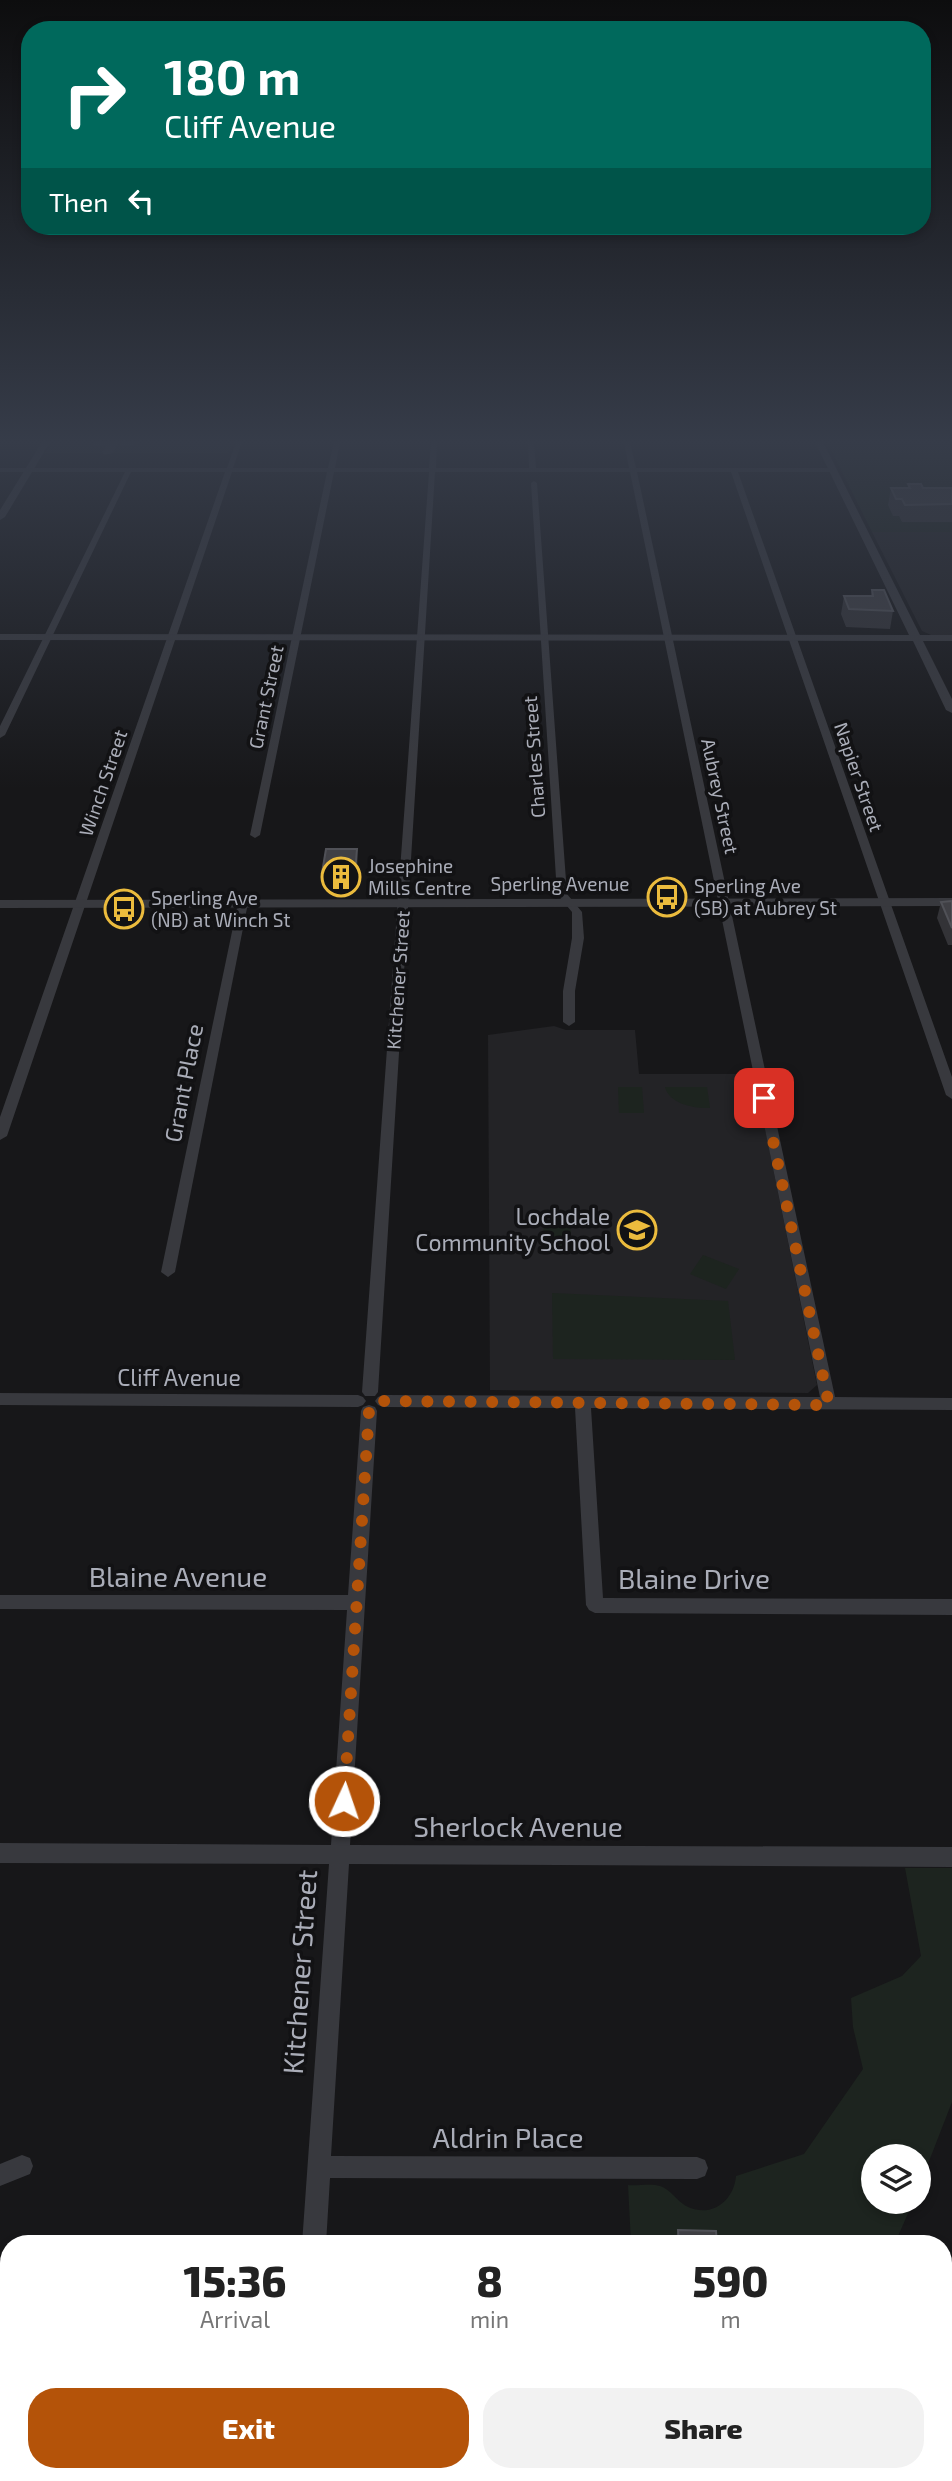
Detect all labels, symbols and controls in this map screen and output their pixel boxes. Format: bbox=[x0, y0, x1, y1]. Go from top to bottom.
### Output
text: 180 m bbox=[164, 46, 300, 105]
icon: right bbox=[49, 49, 140, 140]
text: Cliff Avenue bbox=[164, 106, 336, 144]
icon: left bbox=[122, 182, 160, 220]
text: Then bbox=[49, 186, 108, 217]
street label: Grant Street bbox=[243, 643, 288, 751]
street label: Charles Street bbox=[518, 695, 549, 819]
street label: Napier Street bbox=[830, 719, 889, 834]
street label: Winch Street bbox=[74, 727, 131, 839]
street label: Aubrey Street bbox=[697, 736, 744, 856]
place label: Josephine Mills Centre bbox=[368, 854, 471, 899]
building icon: Josephine Mills Centre bbox=[320, 856, 362, 898]
street label: Sperling Avenue bbox=[491, 872, 629, 895]
place label: Sperling Ave (SB) at Aubrey St bbox=[694, 874, 837, 919]
bus stop icon: Sperling Ave (SB) at Aubrey St bbox=[646, 876, 688, 918]
place label: Sperling Ave (NB) at Winch St bbox=[151, 886, 291, 931]
bus stop icon: Sperling Ave (NB) at Winch St bbox=[103, 888, 145, 930]
street label: Kitchener Street bbox=[381, 910, 414, 1050]
street label: Grant Place bbox=[158, 1021, 208, 1144]
pin bbox=[734, 1068, 794, 1128]
icon: arrive bbox=[745, 1079, 783, 1117]
place label: Lochdale Community School bbox=[415, 1202, 610, 1256]
school or university icon: Lochdale Community School bbox=[616, 1209, 658, 1251]
street label: Cliff Avenue bbox=[117, 1363, 241, 1391]
street label: Blaine Avenue bbox=[89, 1559, 267, 1593]
street label: Blaine Drive bbox=[618, 1561, 770, 1595]
position arrow bbox=[307, 1764, 381, 1838]
street label: Sherlock Avenue bbox=[413, 1809, 623, 1843]
street label: Kitchener Street bbox=[275, 1868, 323, 2075]
street label: Aldrin Place bbox=[432, 2120, 584, 2154]
map controls bbox=[861, 2144, 931, 2214]
button: layers bbox=[861, 2144, 931, 2214]
text: 15:36 bbox=[183, 2255, 286, 2305]
text: 8 bbox=[476, 2255, 503, 2305]
text: 590 bbox=[693, 2255, 769, 2305]
text: Arrival bbox=[200, 2305, 270, 2333]
text: min bbox=[470, 2305, 509, 2333]
text: m bbox=[720, 2305, 741, 2333]
button: Exit bbox=[28, 2388, 469, 2468]
button: Share bbox=[483, 2388, 924, 2468]

